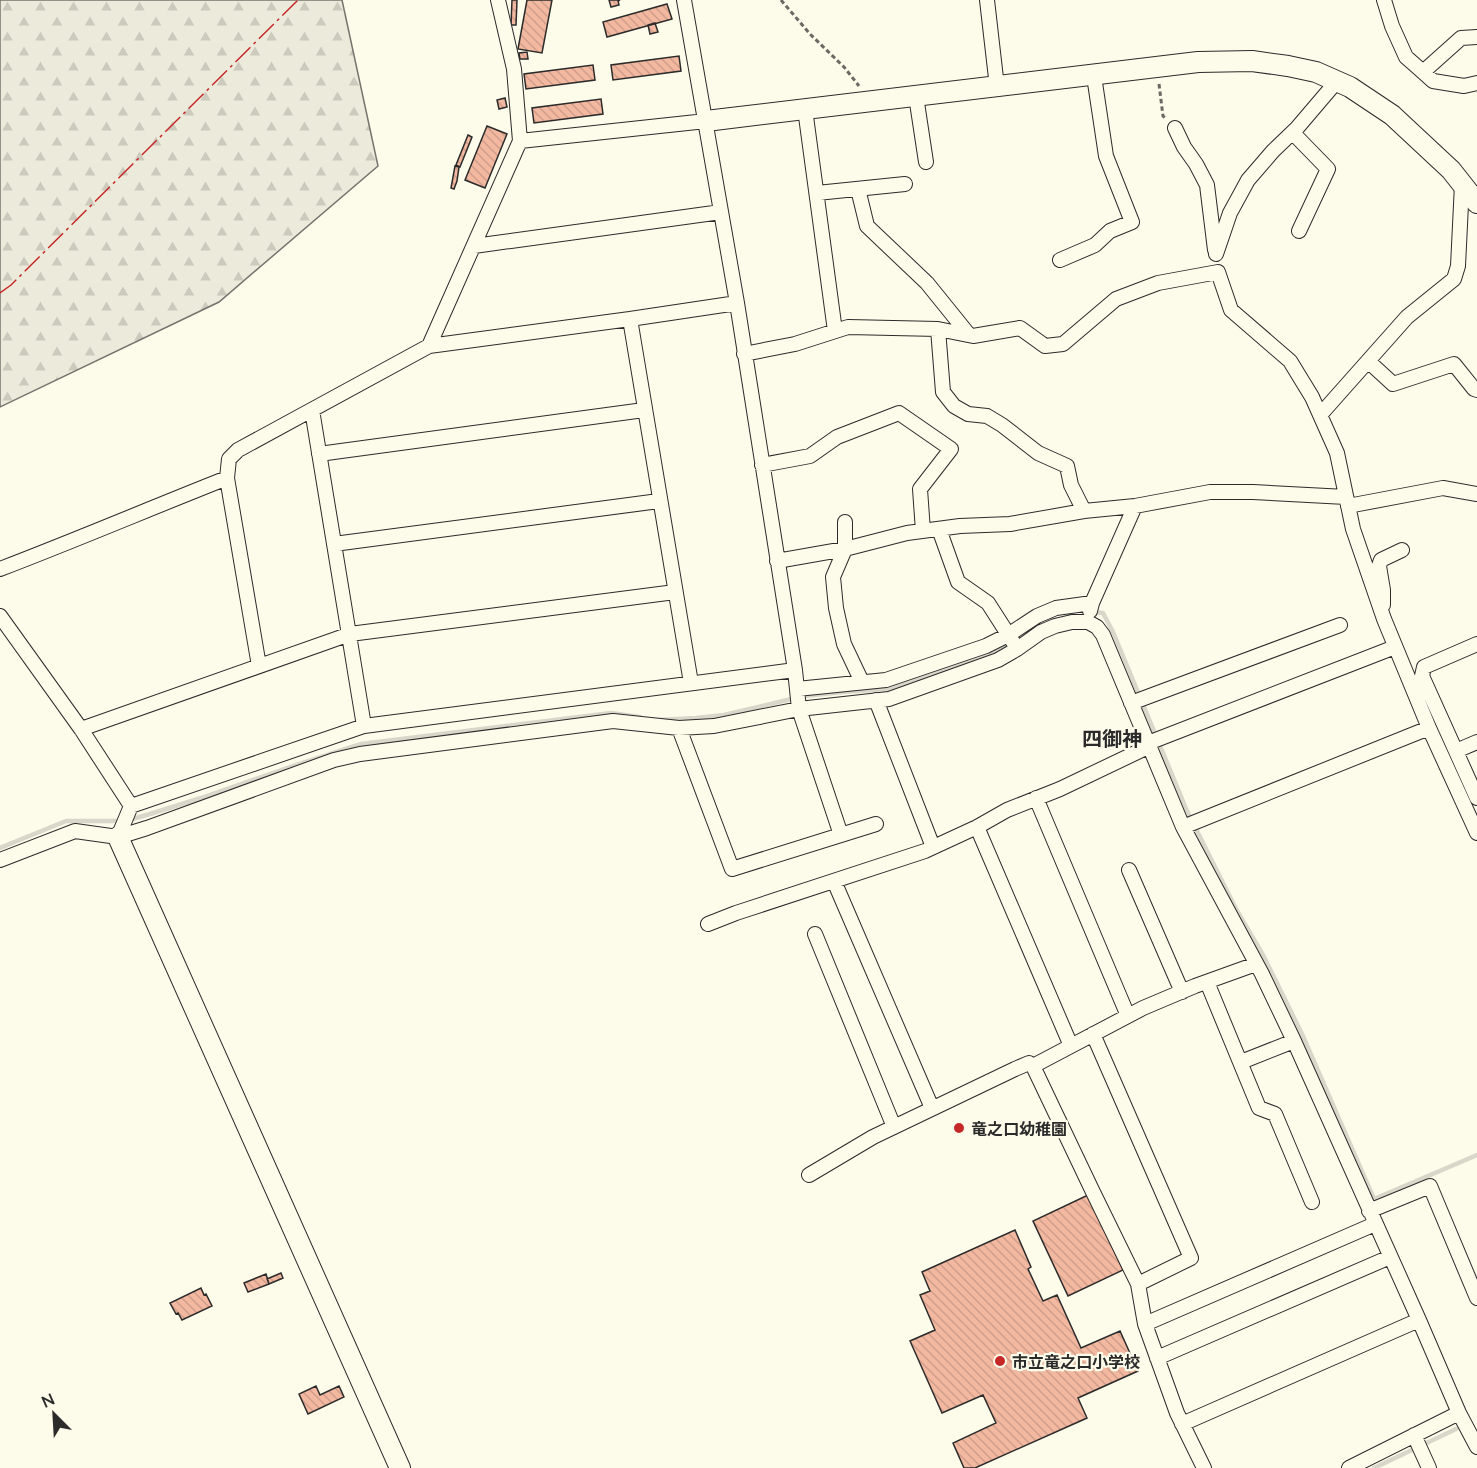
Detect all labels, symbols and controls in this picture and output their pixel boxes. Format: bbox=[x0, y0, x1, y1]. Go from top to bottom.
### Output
district label: 四御神 bbox=[1082, 726, 1142, 750]
place label: 竜之口幼稚園 bbox=[971, 1119, 1067, 1138]
marker: 竜之口幼稚園 bbox=[952, 1121, 966, 1135]
place label: 市立竜之口小学校 bbox=[1012, 1352, 1140, 1371]
marker: 市立竜之口小学校 bbox=[993, 1354, 1007, 1368]
north arrow bbox=[24, 1384, 84, 1444]
text: N bbox=[38, 1389, 57, 1411]

